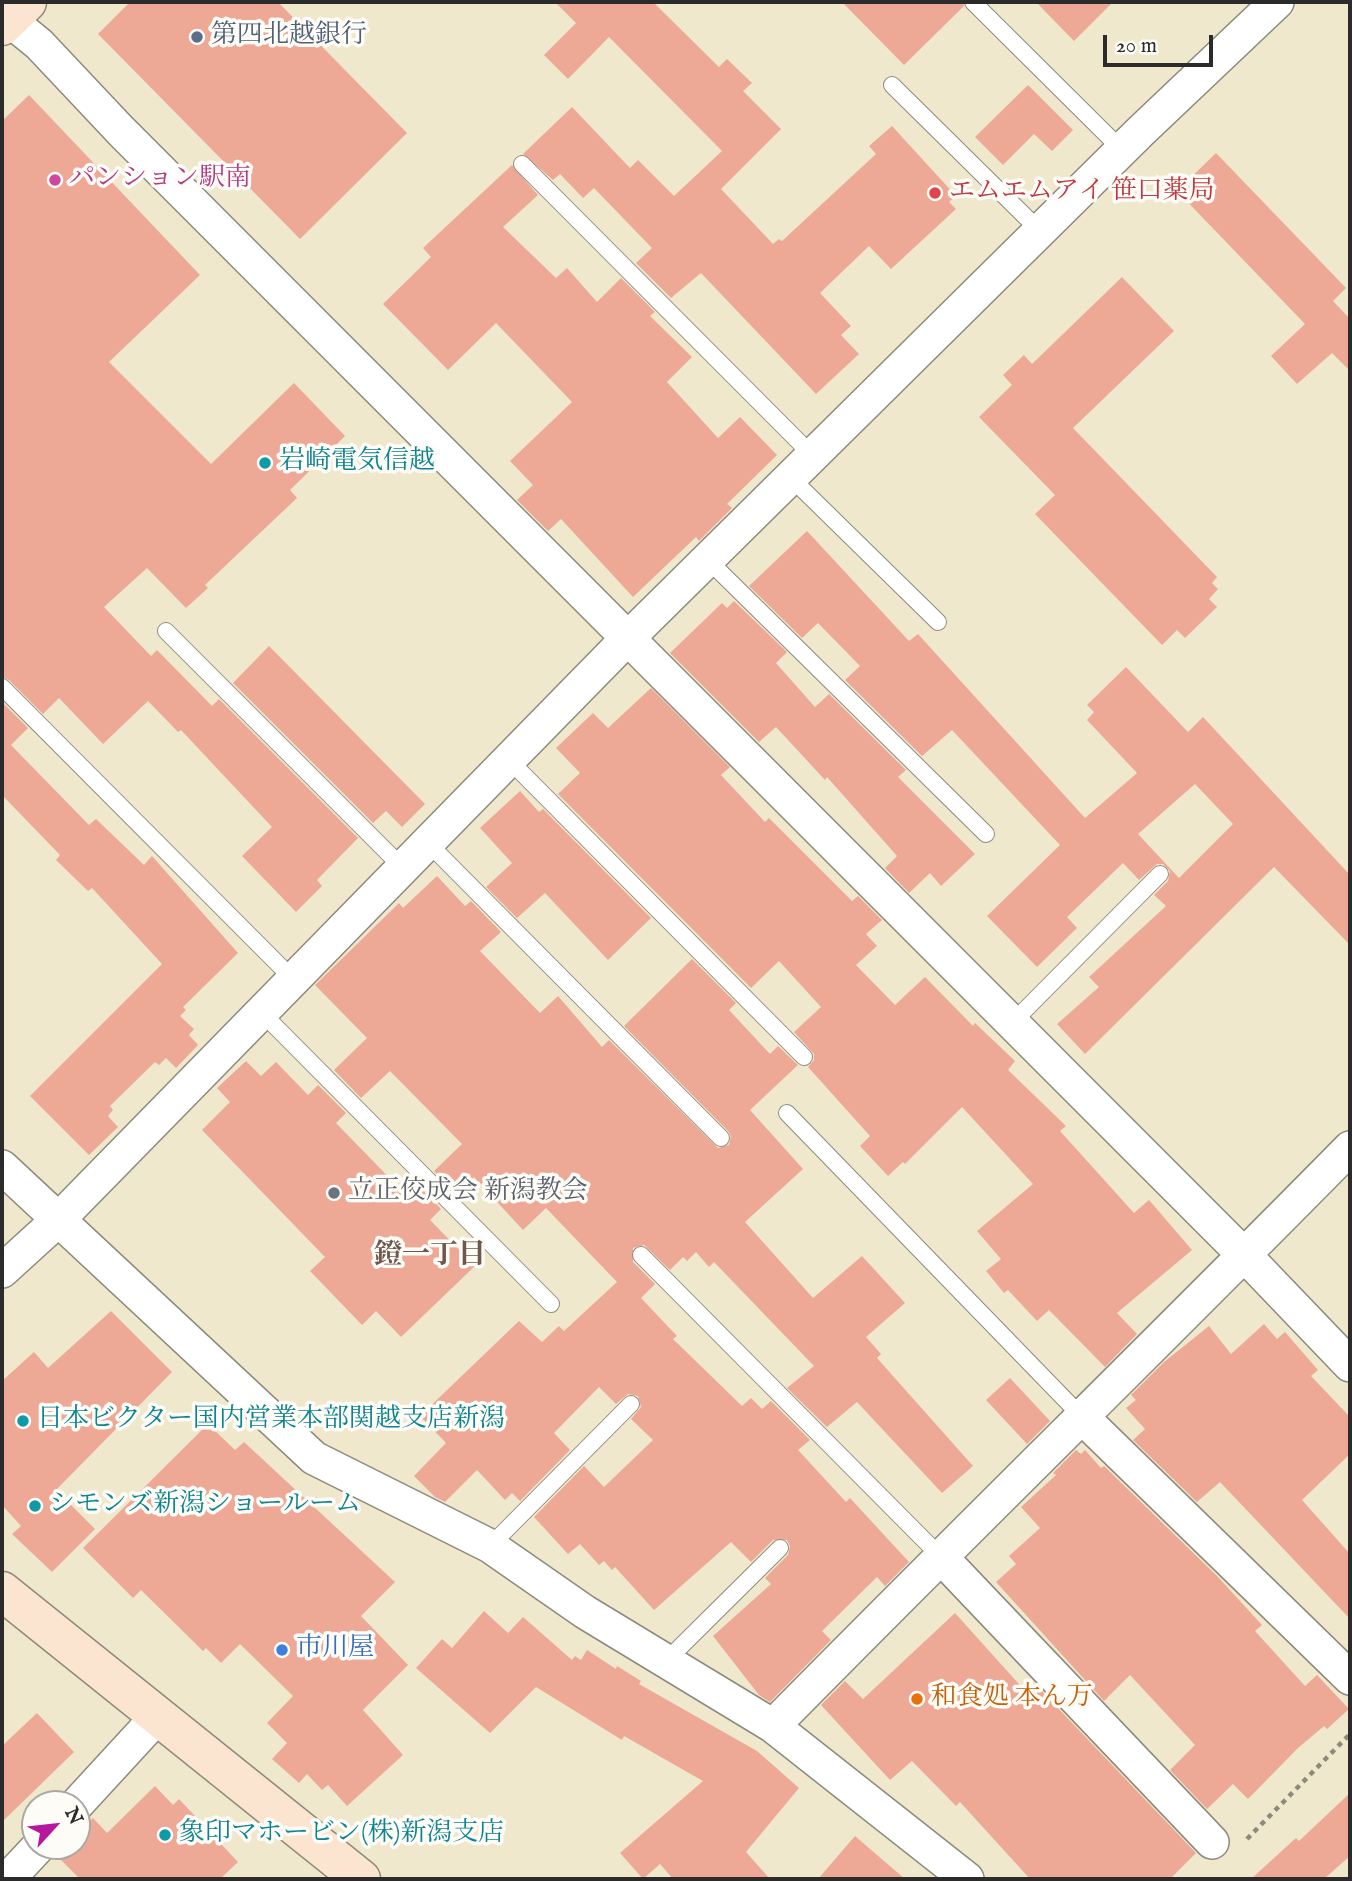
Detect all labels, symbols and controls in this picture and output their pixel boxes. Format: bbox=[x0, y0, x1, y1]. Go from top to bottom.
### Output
place label: 第四北越銀行 bbox=[211, 21, 367, 53]
scale bar bbox=[1107, 21, 1217, 65]
marker: 第四北越銀行 bbox=[189, 29, 205, 45]
text: 20 m bbox=[1116, 33, 1157, 60]
place label: パンション駅南 bbox=[69, 164, 251, 196]
marker: パンション駅南 bbox=[47, 172, 63, 188]
place label: エムエムアイ 笹口薬局 bbox=[949, 177, 1215, 209]
marker: エムエムアイ 笹口薬局 bbox=[927, 185, 943, 201]
place label: 岩崎電気信越 bbox=[279, 447, 435, 479]
marker: 岩崎電気信越 bbox=[257, 455, 273, 471]
place label: 立正佼成会 新潟教会 bbox=[348, 1177, 588, 1209]
marker: 立正佼成会 新潟教会 bbox=[326, 1185, 342, 1201]
district label: 鐙一丁目 bbox=[374, 1240, 486, 1274]
place label: 日本ビクター国内営業本部関越支店新潟 bbox=[37, 1405, 505, 1437]
marker: 日本ビクター国内営業本部関越支店新潟 bbox=[15, 1413, 31, 1429]
place label: シモンズ新潟ショールーム bbox=[49, 1490, 361, 1522]
marker: シモンズ新潟ショールーム bbox=[27, 1498, 43, 1514]
place label: 市川屋 bbox=[296, 1634, 374, 1666]
marker: 市川屋 bbox=[274, 1642, 290, 1658]
place label: 和食処 本ん万 bbox=[931, 1683, 1093, 1715]
marker: 和食処 本ん万 bbox=[909, 1691, 925, 1707]
north arrow bbox=[21, 1790, 91, 1860]
text: N bbox=[58, 1804, 87, 1829]
place label: 象印マホービン(株)新潟支店 bbox=[179, 1819, 504, 1851]
marker: 象印マホービン(株)新潟支店 bbox=[157, 1827, 173, 1843]

